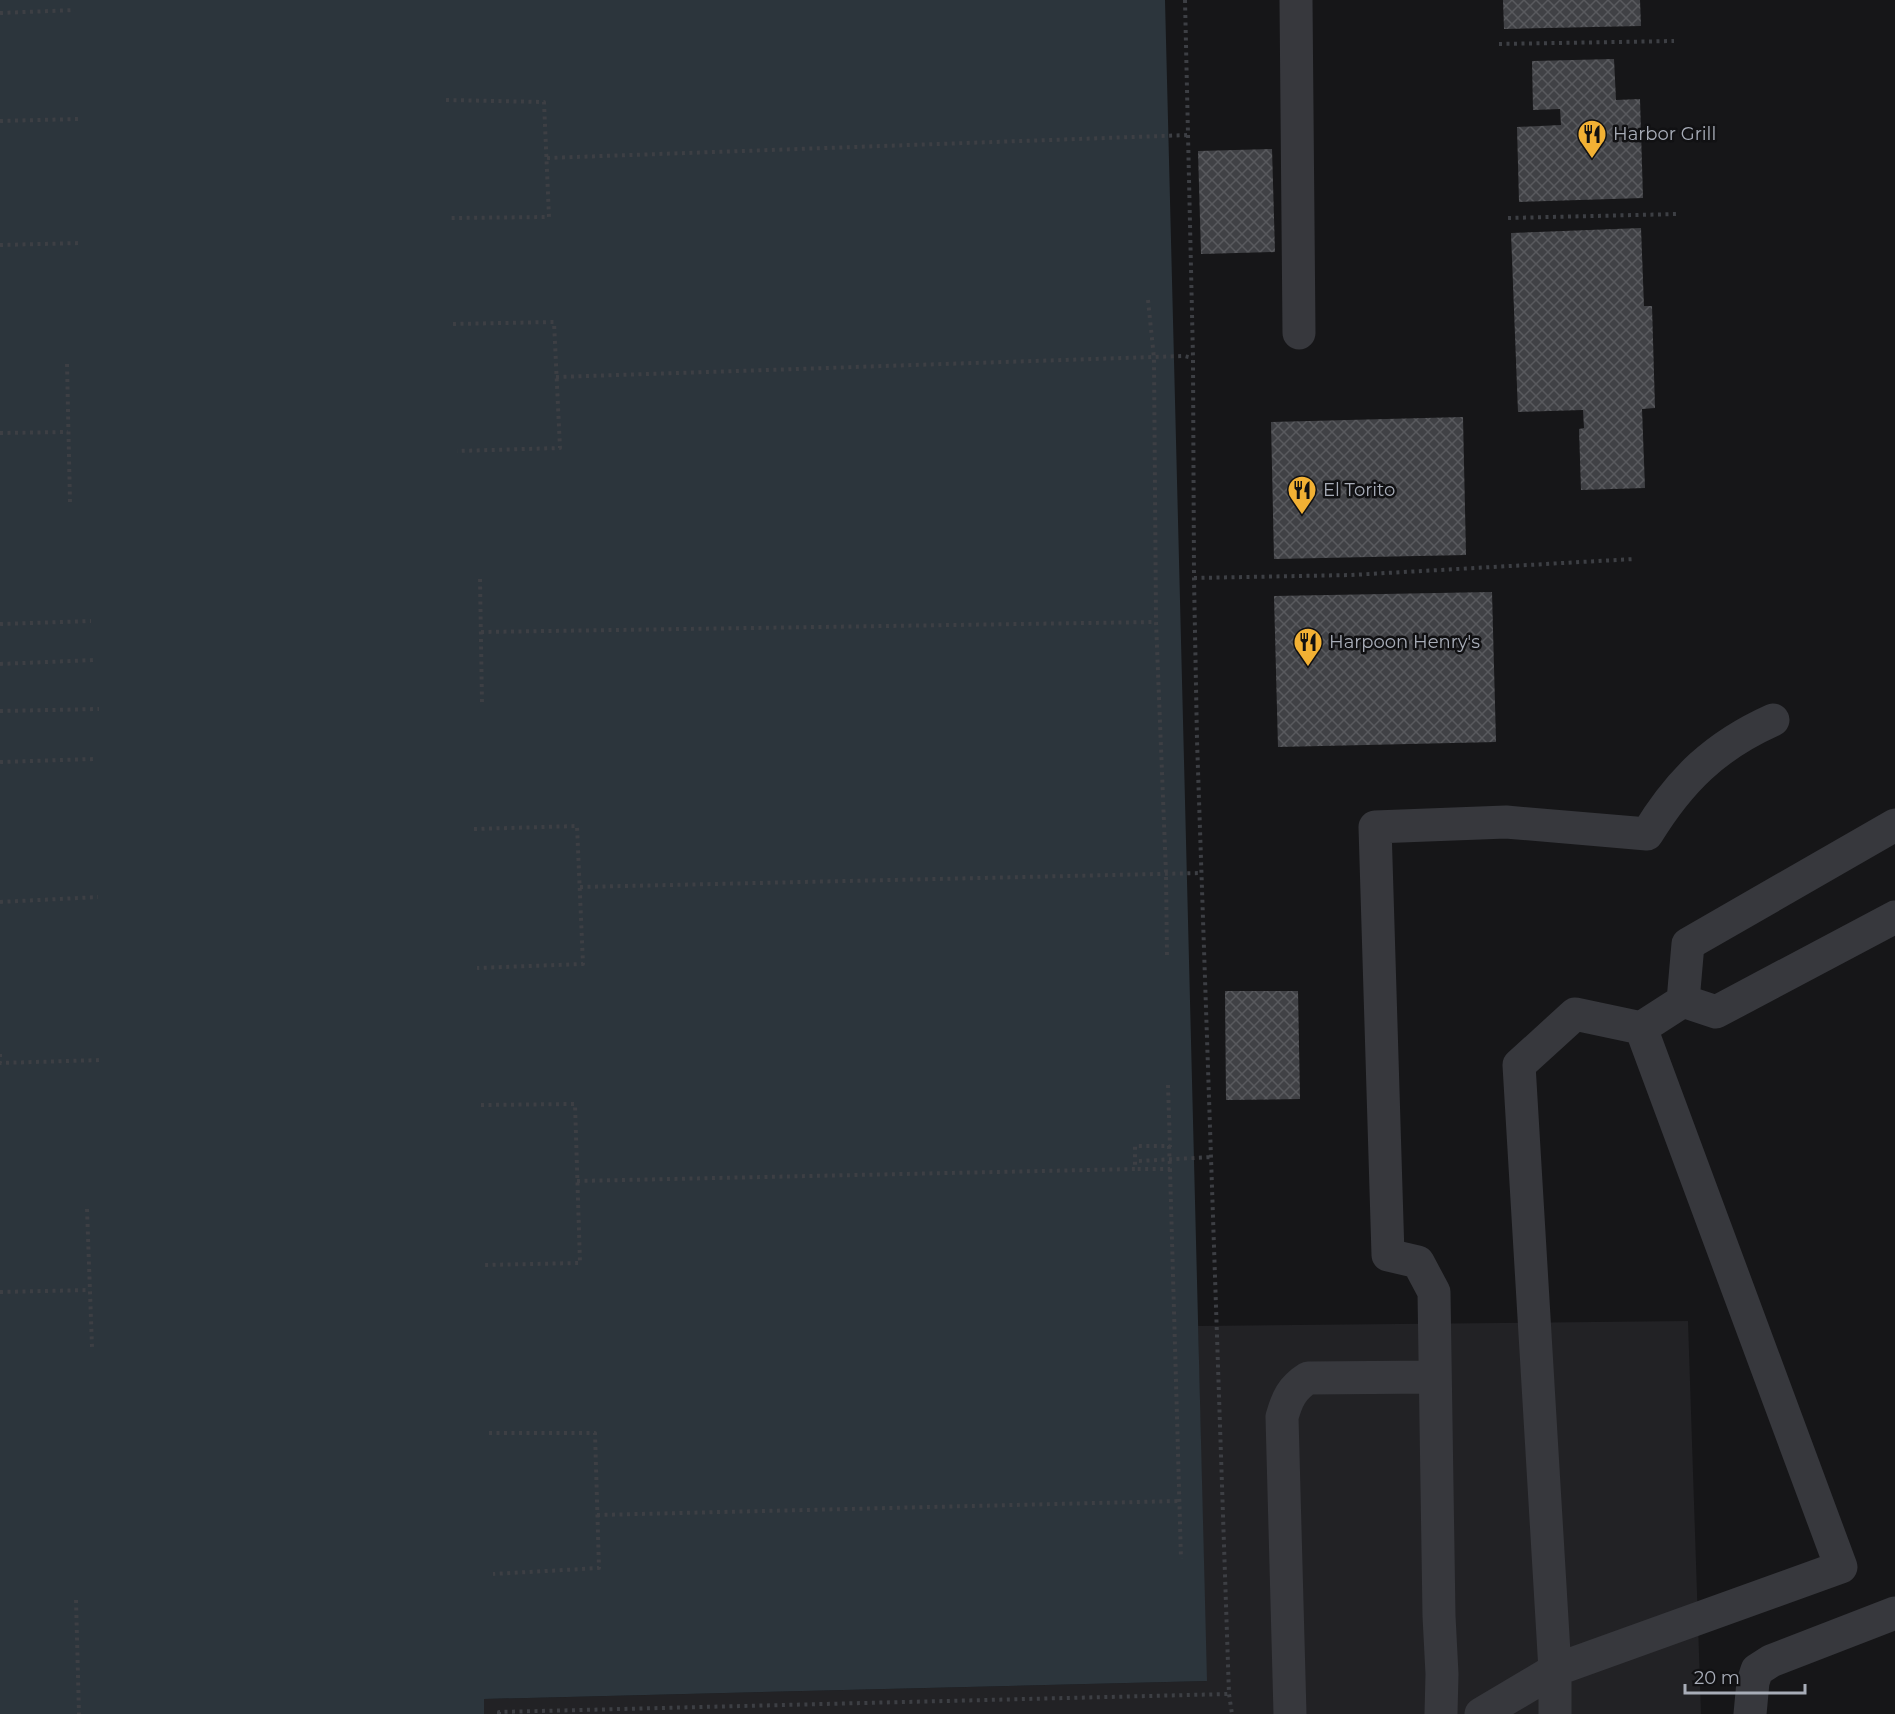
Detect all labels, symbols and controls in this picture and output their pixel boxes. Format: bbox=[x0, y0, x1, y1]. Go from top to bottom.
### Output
restaurant icon: Harbor Grill bbox=[1576, 118, 1608, 160]
place label: Harbor Grill bbox=[1613, 123, 1716, 145]
restaurant icon: El Torito bbox=[1286, 474, 1318, 516]
place label: El Torito bbox=[1323, 479, 1395, 501]
restaurant icon: Harpoon Henry's bbox=[1292, 626, 1324, 668]
place label: Harpoon Henry's bbox=[1329, 631, 1480, 653]
scale bar bbox=[1685, 1657, 1805, 1695]
text: 20 m bbox=[1694, 1667, 1740, 1689]

